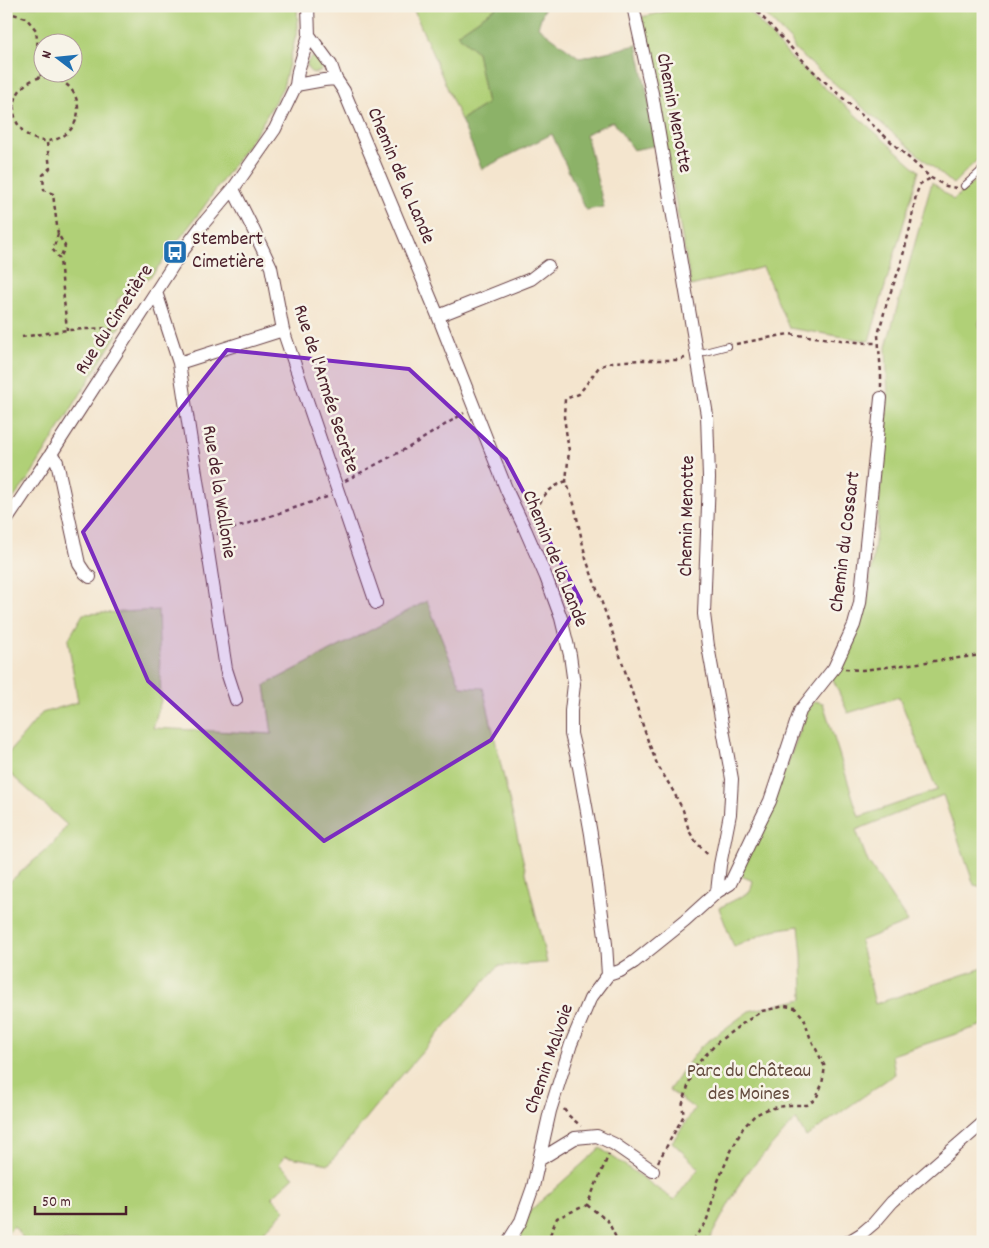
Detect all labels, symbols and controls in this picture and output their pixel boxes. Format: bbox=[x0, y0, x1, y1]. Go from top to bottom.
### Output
north arrow bbox=[32, 32, 82, 82]
text: N bbox=[37, 49, 58, 61]
street label: Chemin Menotte bbox=[648, 51, 698, 175]
street label: Chemin de la Lande bbox=[359, 104, 441, 249]
place label: Stembert Cimetière bbox=[192, 226, 264, 277]
bus stop icon: Stembert Cimetière bbox=[162, 239, 188, 265]
street label: Rue du Cimetière bbox=[69, 259, 161, 381]
street label: Rue de l'Armée Secrète bbox=[285, 301, 365, 477]
street label: Rue de la Wallonie bbox=[194, 424, 242, 561]
street label: Chemin Menotte bbox=[673, 455, 703, 577]
street label: Chemin du Cossart bbox=[823, 470, 869, 614]
street label: Chemin de la Lande bbox=[514, 486, 594, 632]
street label: Chemin Malvoie bbox=[518, 1000, 582, 1118]
park label: Parc du Château des Moines bbox=[687, 1058, 811, 1109]
scale bar bbox=[35, 1183, 126, 1215]
text: 50 m bbox=[42, 1192, 71, 1214]

